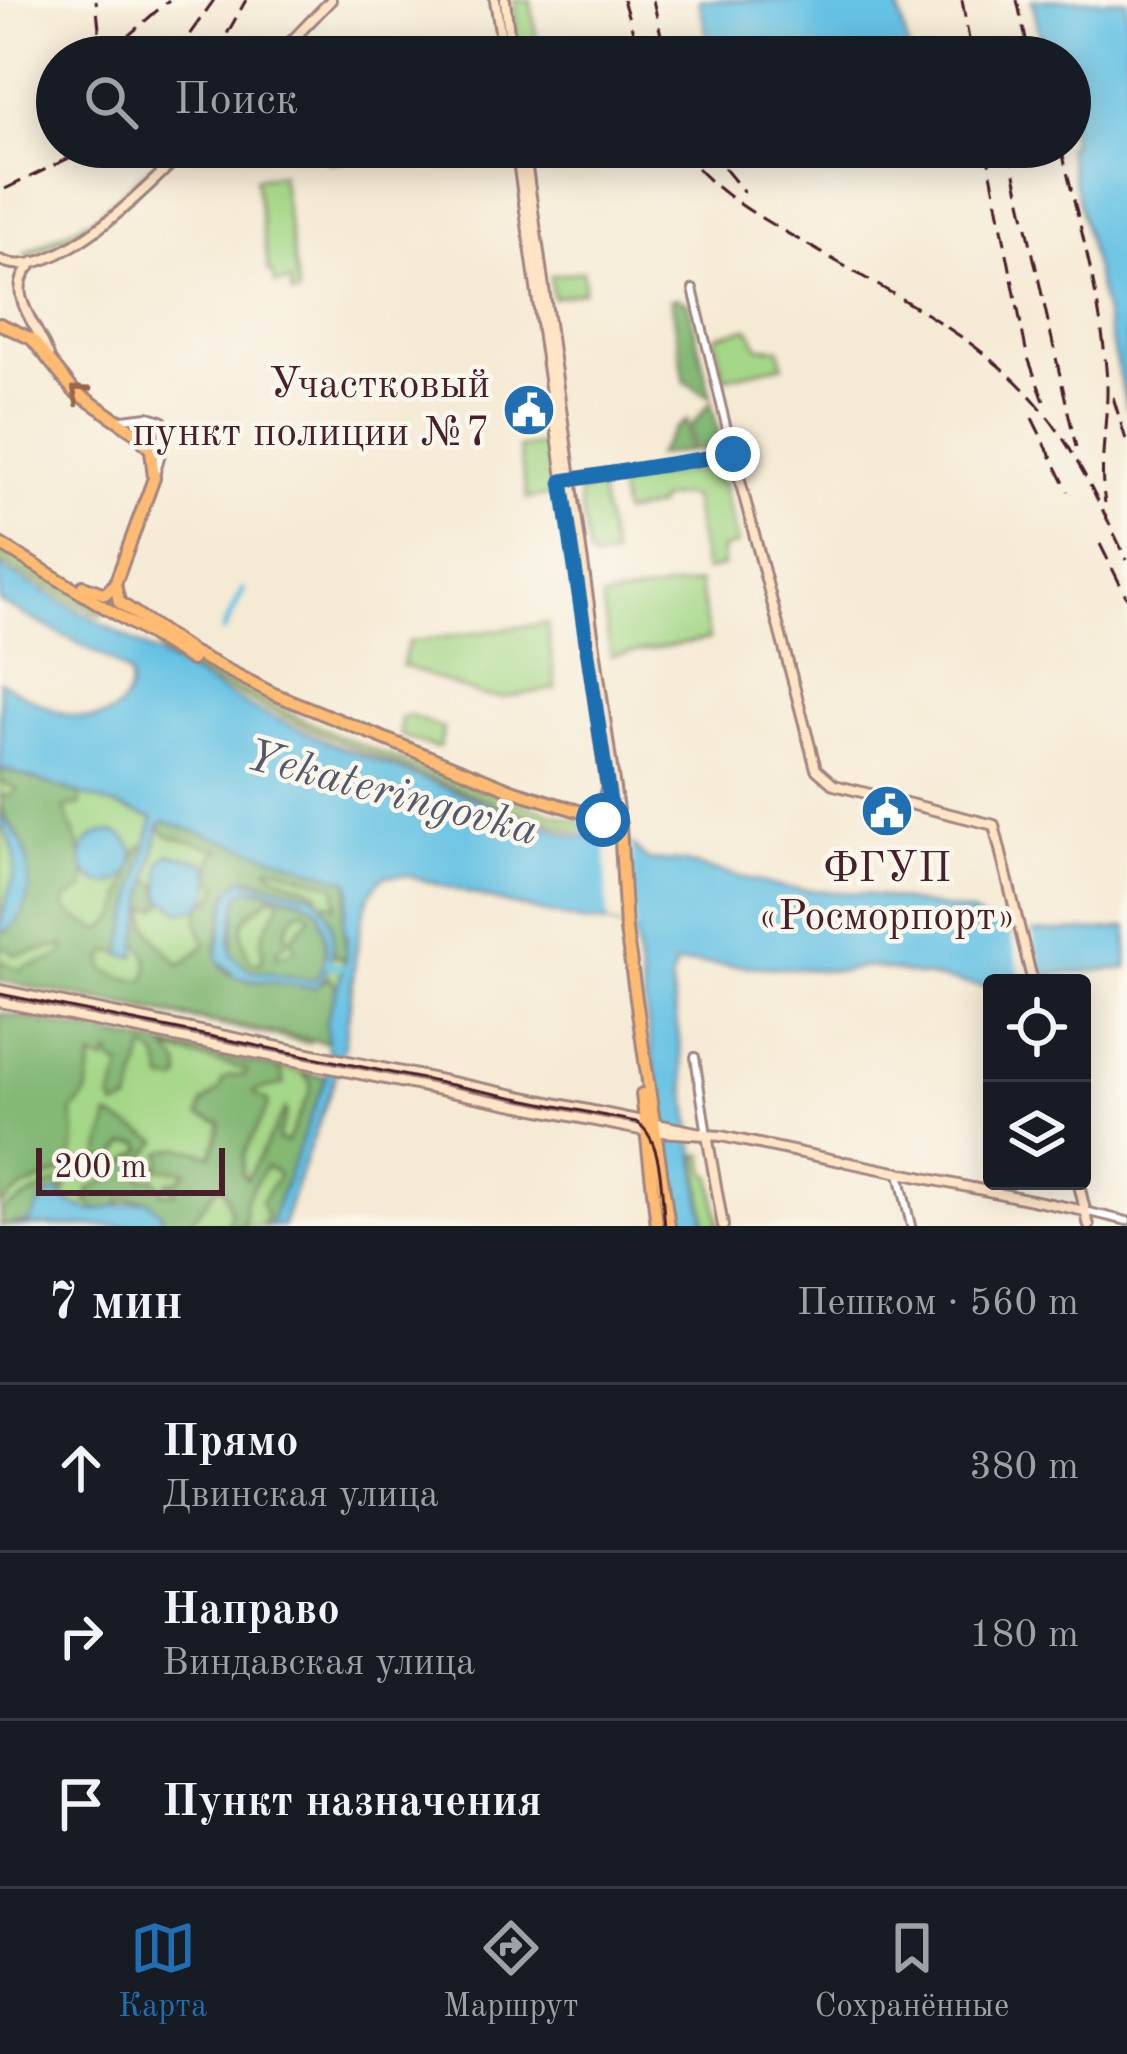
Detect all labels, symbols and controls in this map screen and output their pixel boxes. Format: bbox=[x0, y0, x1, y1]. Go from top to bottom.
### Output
search box bbox=[36, 36, 1091, 168]
icon: search bbox=[78, 69, 144, 135]
text: Поиск bbox=[174, 79, 298, 124]
place label: Участковый пункт полиции №7 bbox=[132, 365, 490, 455]
public building icon: Участковый пункт полиции №7 bbox=[501, 382, 557, 438]
one-way arrow bbox=[71, 386, 93, 407]
route end bbox=[706, 427, 760, 481]
water label: Yekateringovka bbox=[242, 735, 542, 855]
public building icon: ФГУП «Росморпорт» bbox=[859, 783, 915, 839]
route start bbox=[576, 793, 630, 847]
place label: ФГУП «Росморпорт» bbox=[758, 849, 1016, 939]
map controls bbox=[983, 974, 1091, 1190]
button: locate bbox=[983, 974, 1091, 1082]
button: layers bbox=[983, 1082, 1091, 1190]
scale bar bbox=[36, 1142, 225, 1195]
text: 200 m bbox=[54, 1152, 147, 1185]
text: 7 мин bbox=[48, 1279, 183, 1330]
text: Пешком · 560 m bbox=[797, 1284, 1079, 1323]
text: Прямо bbox=[162, 1421, 299, 1466]
icon: ahead bbox=[48, 1435, 114, 1501]
text: 380 m bbox=[969, 1448, 1079, 1487]
text: Двинская улица bbox=[162, 1476, 439, 1515]
text: Направо bbox=[162, 1589, 340, 1634]
icon: right bbox=[48, 1603, 114, 1669]
text: 180 m bbox=[969, 1616, 1079, 1655]
text: Виндавская улица bbox=[162, 1644, 475, 1683]
icon: arrive bbox=[48, 1771, 114, 1837]
text: Пункт назначения bbox=[162, 1781, 542, 1826]
tab: Карта bbox=[118, 1915, 207, 2028]
tab: Маршрут bbox=[443, 1915, 579, 2028]
tab: Сохранённые bbox=[814, 1915, 1009, 2028]

